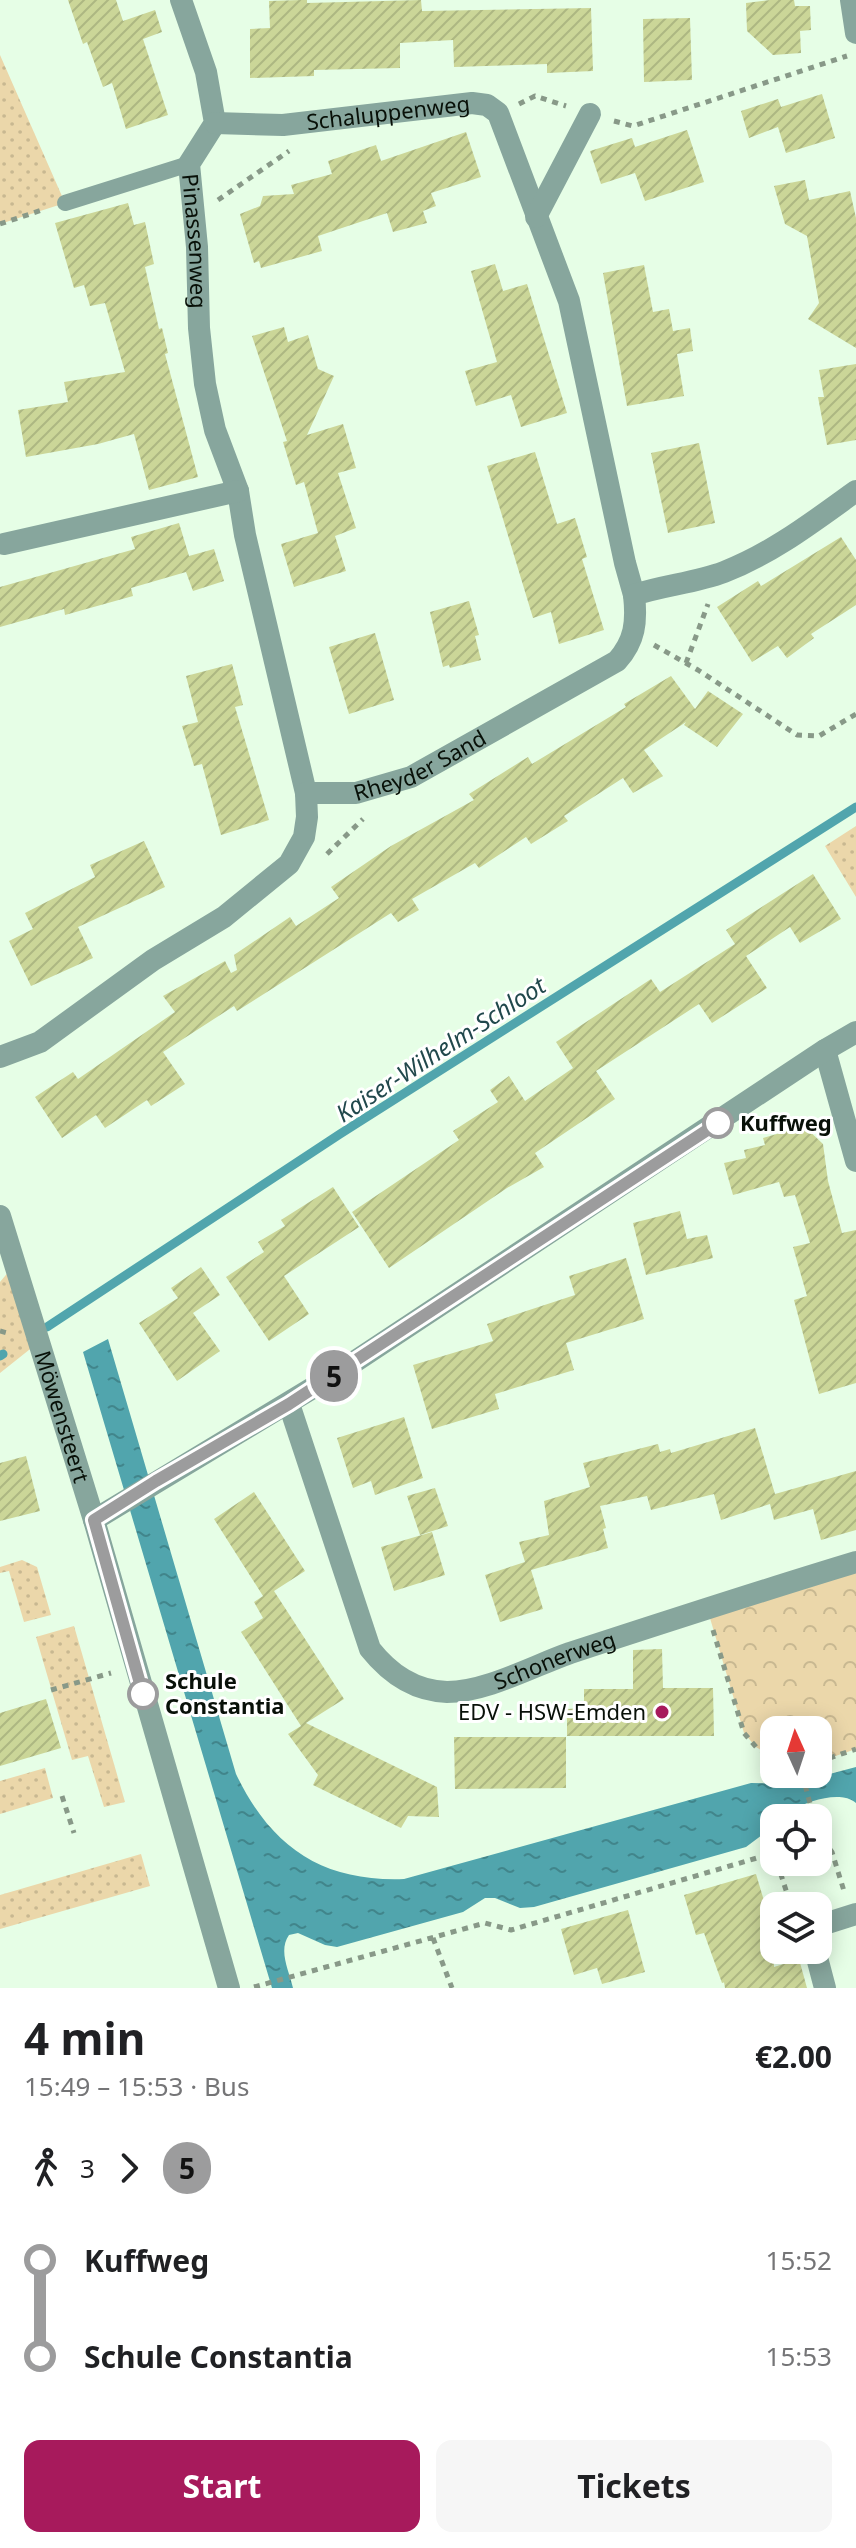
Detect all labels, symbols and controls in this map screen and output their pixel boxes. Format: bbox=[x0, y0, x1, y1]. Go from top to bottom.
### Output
street label: Schaluppenweg bbox=[305, 87, 471, 136]
street label: Pinassenweg bbox=[176, 172, 215, 309]
street label: Rheyder Sand bbox=[350, 722, 491, 807]
water label: Kaiser-Wilhelm-Schloot bbox=[329, 968, 552, 1129]
place label: Kuffweg bbox=[740, 1107, 832, 1137]
marker: Kuffweg bbox=[703, 1108, 733, 1138]
street label: Möwensteert bbox=[28, 1347, 98, 1486]
line badge: 5 bbox=[308, 1350, 360, 1402]
text: 5 bbox=[326, 1357, 342, 1395]
street label: Schonerweg bbox=[489, 1623, 619, 1696]
place label: Schule Constantia bbox=[165, 1665, 285, 1720]
marker: Schule Constantia bbox=[128, 1679, 158, 1709]
place label: EDV - HSW-Emden bbox=[458, 1696, 646, 1726]
marker: EDV - HSW-Emden bbox=[653, 1703, 671, 1721]
north arrow bbox=[760, 1716, 832, 1788]
map controls bbox=[760, 1716, 832, 1964]
button: locate bbox=[760, 1804, 832, 1876]
button: layers bbox=[760, 1892, 832, 1964]
text: 4 min bbox=[24, 2008, 145, 2068]
text: €2.00 bbox=[755, 2036, 832, 2077]
text: 15:49 – 15:53 · Bus bbox=[24, 2068, 249, 2104]
icon: walk bbox=[24, 2146, 68, 2190]
icon: forward bbox=[107, 2146, 151, 2190]
text: 5 bbox=[179, 2149, 195, 2187]
text: 3 bbox=[80, 2150, 95, 2186]
text: Kuffweg bbox=[84, 2240, 209, 2281]
text: 15:52 bbox=[766, 2242, 832, 2278]
text: Schule Constantia bbox=[84, 2336, 353, 2377]
text: 15:53 bbox=[766, 2338, 832, 2374]
button: Start bbox=[24, 2440, 420, 2532]
button: Tickets bbox=[436, 2440, 832, 2532]

